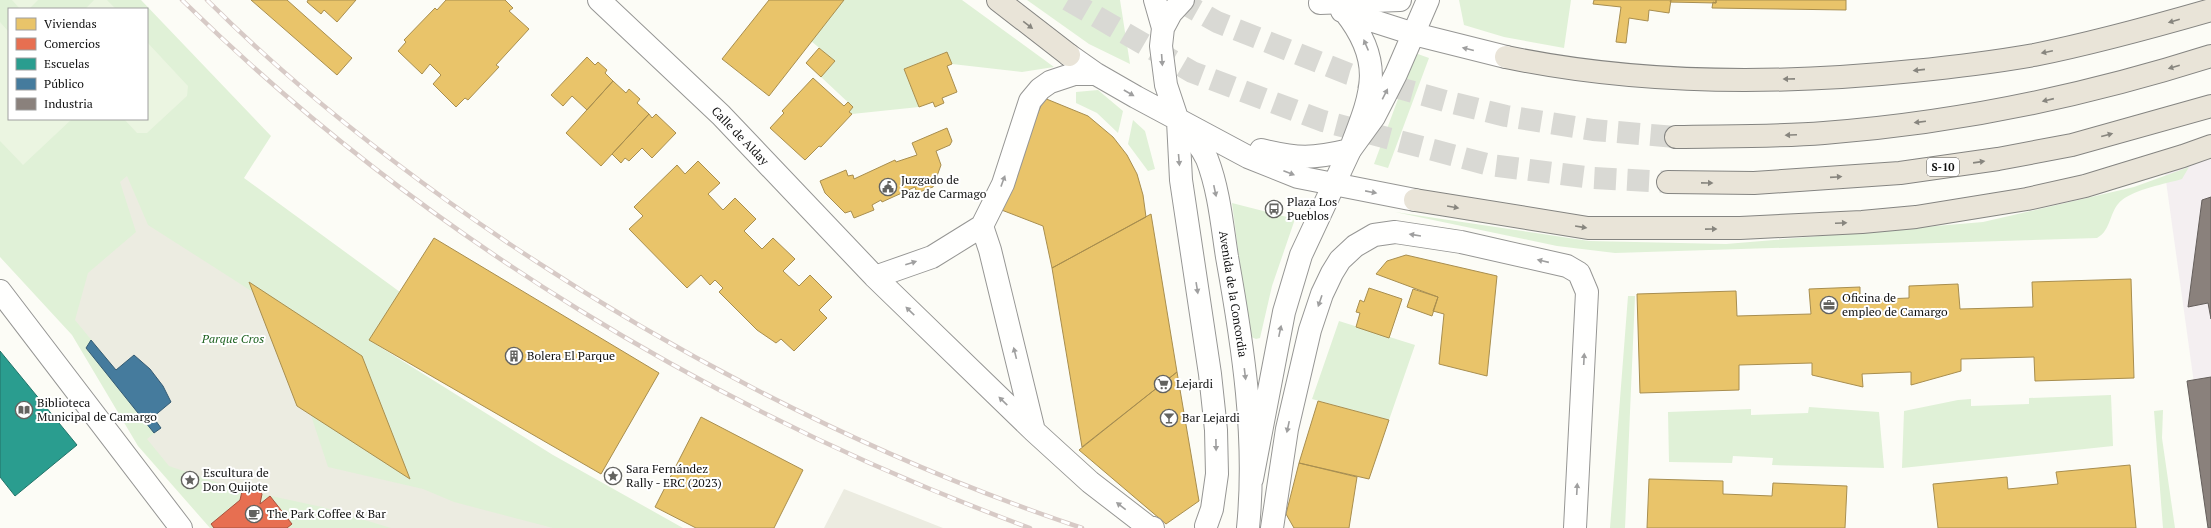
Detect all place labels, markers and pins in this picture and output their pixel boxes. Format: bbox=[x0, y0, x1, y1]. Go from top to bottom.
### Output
place label: Juzgado de Paz de Carmago bbox=[901, 172, 987, 201]
public building icon: Juzgado de Paz de Carmago bbox=[878, 177, 898, 197]
place label: Plaza Los Pueblos bbox=[1287, 194, 1337, 223]
bus stop icon: Plaza Los Pueblos bbox=[1264, 199, 1284, 219]
place label: Oficina de empleo de Camargo bbox=[1842, 290, 1948, 319]
office icon: Oficina de empleo de Camargo bbox=[1819, 295, 1839, 315]
building icon: Bolera El Parque bbox=[504, 346, 524, 366]
place label: Bolera El Parque bbox=[527, 348, 615, 363]
supermarket icon: Lejardi bbox=[1153, 374, 1173, 394]
place label: Lejardi bbox=[1176, 376, 1213, 391]
place label: Biblioteca Municipal de Camargo bbox=[37, 395, 157, 424]
library icon: Biblioteca Municipal de Camargo bbox=[14, 400, 34, 420]
bar icon: Bar Lejardi bbox=[1159, 408, 1179, 428]
place label: Bar Lejardi bbox=[1182, 410, 1240, 425]
place label: Sara Fernández Rally - ERC (2023) bbox=[626, 461, 722, 490]
place label: Escultura de Don Quijote bbox=[203, 465, 269, 494]
place icon: Sara Fernández Rally - ERC (2023) bbox=[603, 466, 623, 486]
place icon: Escultura de Don Quijote bbox=[180, 470, 200, 490]
cafe icon: The Park Coffee & Bar bbox=[244, 504, 264, 524]
place label: The Park Coffee & Bar bbox=[267, 506, 386, 521]

